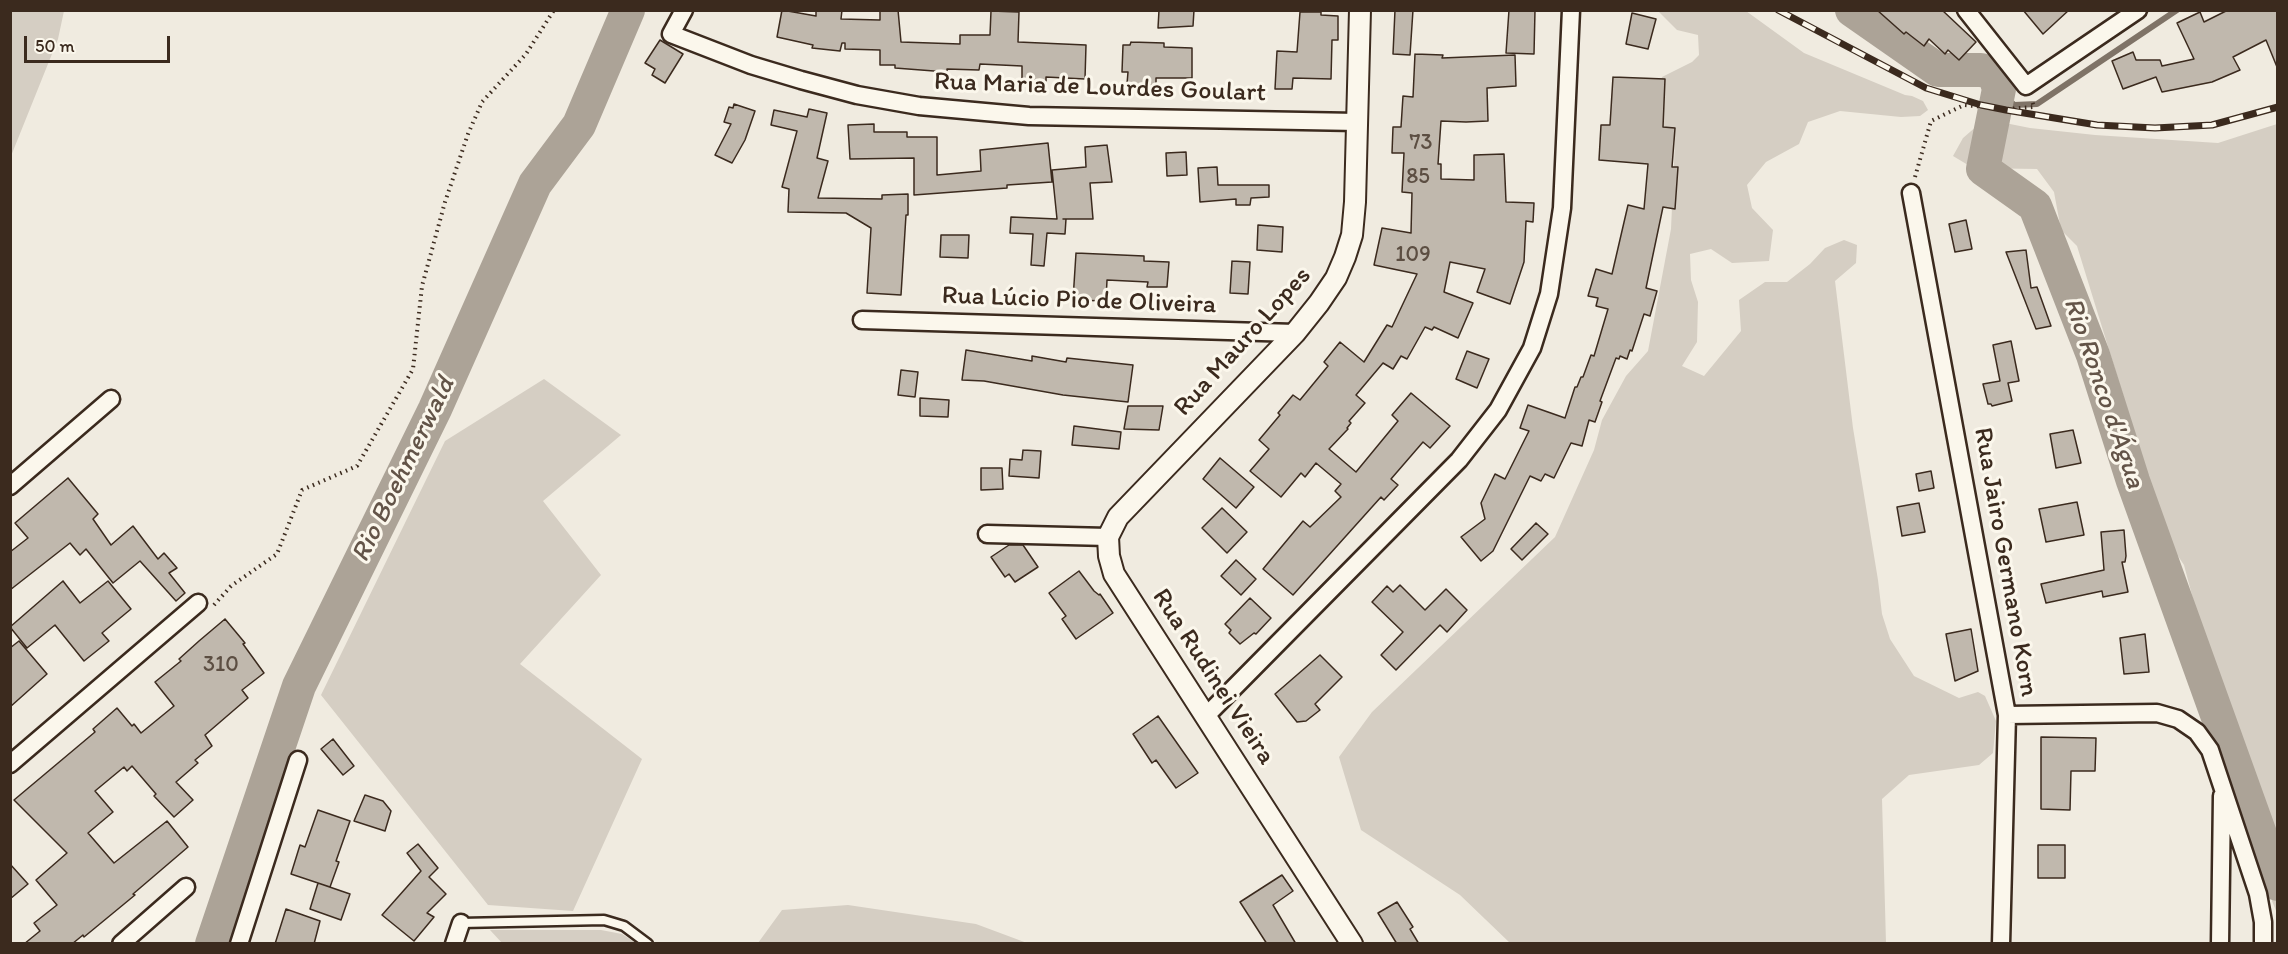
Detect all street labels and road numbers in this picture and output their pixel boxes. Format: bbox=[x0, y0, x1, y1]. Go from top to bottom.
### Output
street label: Rua Maria de Lourdes Goulart bbox=[933, 67, 1267, 109]
street label: Rua Mauro Lopes bbox=[1168, 261, 1318, 423]
street label: Rua Lúcio Pio de Oliveira bbox=[941, 281, 1217, 321]
street label: Rua Jairo Germano Korn bbox=[1966, 425, 2044, 699]
street label: Rua Rudinei Vieira bbox=[1144, 583, 1282, 771]

